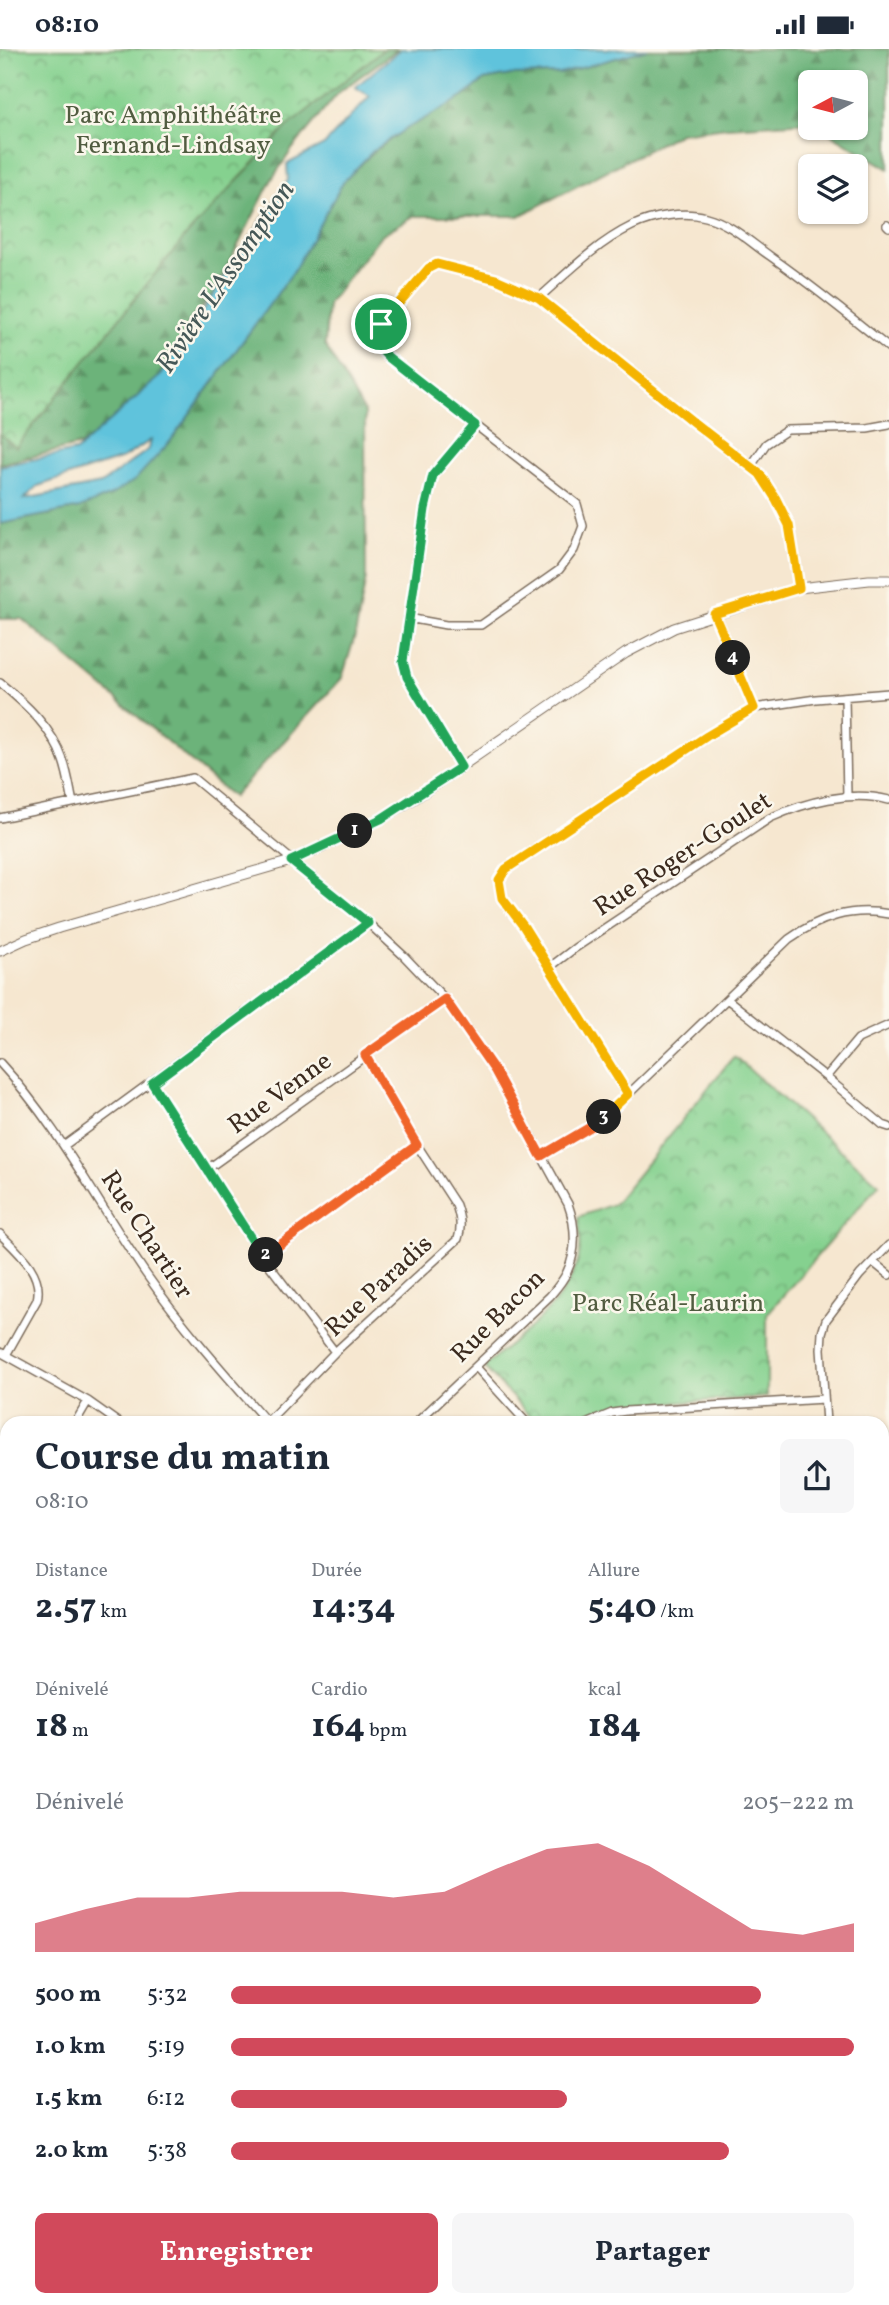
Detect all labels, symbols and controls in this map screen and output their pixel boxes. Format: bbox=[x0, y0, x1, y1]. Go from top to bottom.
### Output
text: 08:10 bbox=[35, 7, 99, 43]
north arrow bbox=[798, 70, 868, 140]
map controls bbox=[798, 70, 868, 224]
park label: Parc Amphithéâtre Fernand-Lindsay bbox=[65, 98, 281, 164]
button: layers bbox=[798, 154, 868, 224]
water label: Rivière L'Assomption bbox=[147, 173, 305, 381]
pin bbox=[351, 294, 411, 354]
icon: arrive bbox=[362, 305, 400, 343]
pin: 4 bbox=[716, 641, 750, 675]
text: 4 bbox=[727, 644, 738, 670]
street label: Rue Roger-Goulet bbox=[587, 784, 779, 926]
pin: 1 bbox=[338, 813, 372, 849]
text: 1 bbox=[351, 817, 358, 843]
street label: Rue Venne bbox=[221, 1044, 339, 1144]
pin: 3 bbox=[586, 1099, 622, 1135]
text: 3 bbox=[599, 1103, 608, 1129]
street label: Rue Chartier bbox=[91, 1164, 201, 1306]
street label: Rue Paradis bbox=[318, 1227, 441, 1346]
pin: 2 bbox=[248, 1237, 284, 1273]
text: 2 bbox=[261, 1241, 270, 1267]
street label: Rue Bacon bbox=[443, 1261, 554, 1372]
park label: Parc Réal-Laurin bbox=[572, 1286, 764, 1322]
text: Course du matin bbox=[35, 1433, 331, 1486]
button: share bbox=[780, 1439, 854, 1513]
text: 08:10 bbox=[35, 1486, 89, 1518]
text: Distance bbox=[35, 1558, 108, 1584]
text: Durée bbox=[311, 1558, 362, 1584]
text: Allure bbox=[588, 1558, 640, 1584]
text: 2.57 bbox=[35, 1584, 96, 1632]
text: 14:34 bbox=[311, 1584, 396, 1632]
text: 5:40 bbox=[588, 1584, 657, 1632]
text: km bbox=[96, 1599, 127, 1625]
text: /km bbox=[657, 1599, 694, 1625]
text: Dénivelé bbox=[35, 1677, 108, 1703]
text: Cardio bbox=[311, 1677, 368, 1703]
text: kcal bbox=[588, 1677, 621, 1703]
text: 18 bbox=[35, 1703, 68, 1751]
text: 164 bbox=[311, 1703, 365, 1751]
text: 184 bbox=[588, 1703, 641, 1751]
text: m bbox=[68, 1718, 89, 1744]
text: bpm bbox=[365, 1718, 407, 1744]
text: Dénivelé bbox=[35, 1787, 124, 1819]
text: 205–222 m bbox=[742, 1787, 854, 1819]
text: 500 m bbox=[35, 1979, 101, 2011]
text: 5:32 bbox=[147, 1979, 188, 2011]
text: 1.0 km bbox=[35, 2031, 106, 2063]
text: 5:19 bbox=[147, 2031, 184, 2063]
text: 1.5 km bbox=[35, 2083, 102, 2115]
text: 6:12 bbox=[147, 2083, 185, 2115]
text: 2.0 km bbox=[35, 2135, 108, 2167]
text: 5:38 bbox=[147, 2135, 187, 2167]
button: Enregistrer bbox=[35, 2213, 438, 2293]
button: Partager bbox=[452, 2213, 854, 2293]

